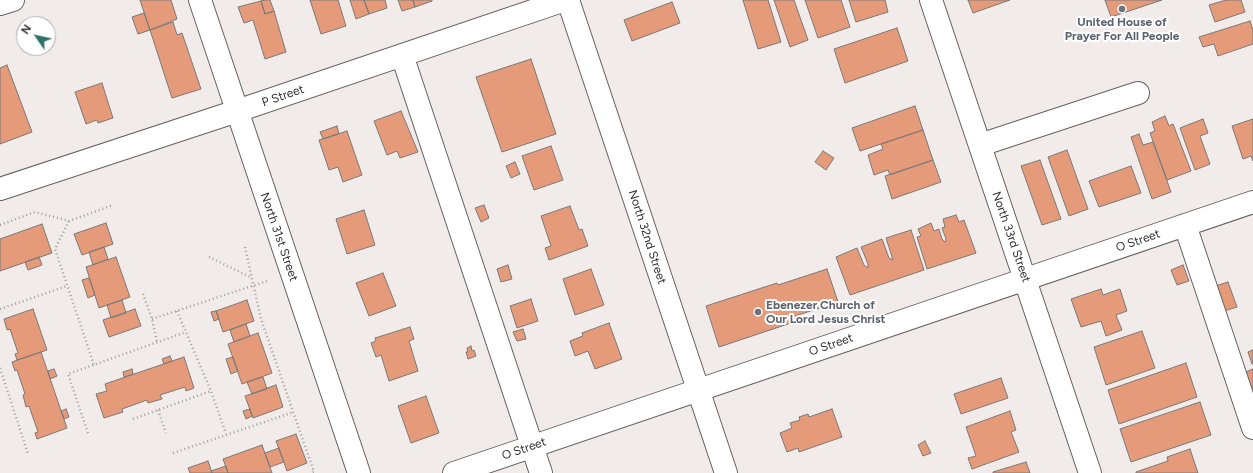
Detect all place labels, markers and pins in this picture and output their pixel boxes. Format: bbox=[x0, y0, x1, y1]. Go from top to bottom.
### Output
marker: United House of Prayer For All People bbox=[1117, 4, 1127, 14]
place label: United House of Prayer For All People bbox=[1065, 15, 1179, 43]
place label: Ebenezer Church of Our Lord Jesus Christ bbox=[766, 298, 885, 326]
marker: Ebenezer Church of Our Lord Jesus Christ bbox=[753, 307, 763, 317]

